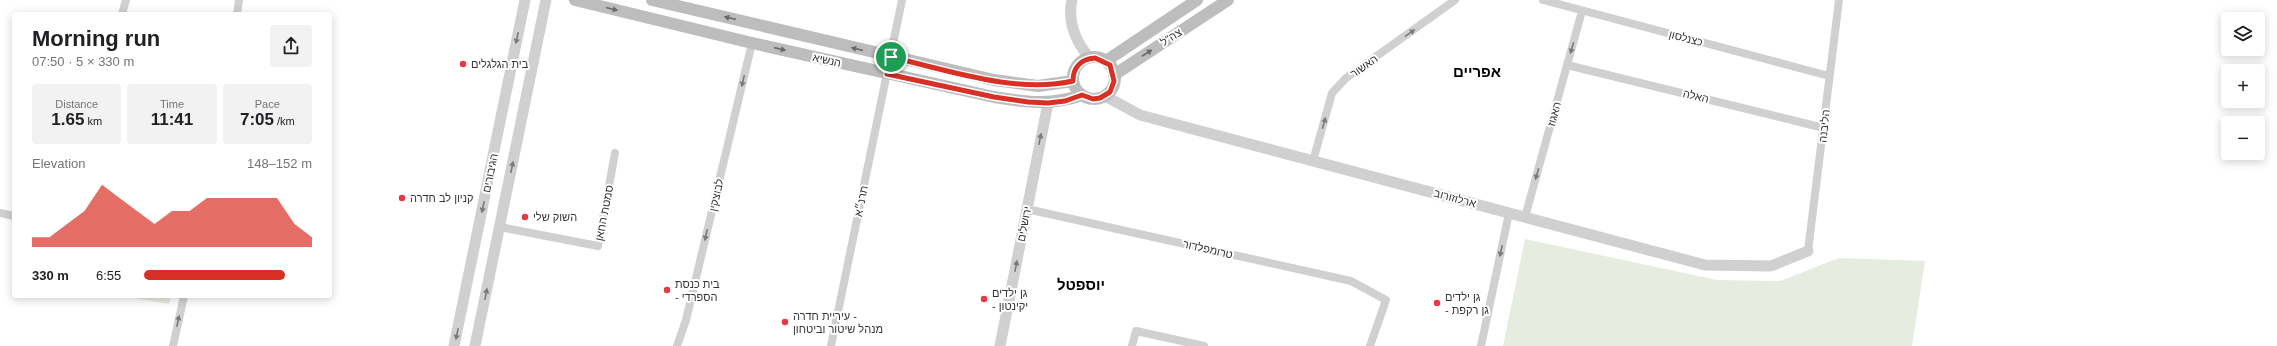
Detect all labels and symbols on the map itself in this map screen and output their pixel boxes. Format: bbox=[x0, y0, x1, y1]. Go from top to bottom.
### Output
one-way arrow bbox=[606, 7, 619, 13]
one-way arrow bbox=[724, 15, 736, 21]
street label: צה"ל bbox=[1158, 26, 1184, 48]
street label: כצנלסון bbox=[1668, 28, 1704, 48]
one-way arrow bbox=[1405, 29, 1415, 37]
one-way arrow bbox=[514, 32, 520, 44]
pin bbox=[874, 40, 908, 74]
one-way arrow bbox=[1569, 43, 1575, 55]
one-way arrow bbox=[850, 45, 863, 51]
one-way arrow bbox=[774, 47, 786, 53]
one-way arrow bbox=[1142, 49, 1152, 57]
street label: הנשיא bbox=[812, 51, 842, 69]
street label: האשור bbox=[1348, 52, 1380, 80]
place label: בית הגלגלים bbox=[471, 58, 529, 70]
marker: בית הגלגלים bbox=[458, 59, 468, 69]
district label: אפריים bbox=[1453, 63, 1501, 80]
one-way arrow bbox=[739, 75, 745, 87]
street label: האלה bbox=[1682, 87, 1710, 105]
street label: האגוז bbox=[1545, 100, 1563, 128]
street label: הליבנה bbox=[1816, 109, 1832, 143]
one-way arrow bbox=[1321, 117, 1327, 129]
one-way arrow bbox=[1038, 133, 1044, 145]
street label: הגיבורים bbox=[480, 152, 500, 194]
one-way arrow bbox=[509, 161, 515, 173]
one-way arrow bbox=[1534, 168, 1540, 180]
street label: לבוצקין bbox=[706, 177, 726, 213]
street label: סמטת החאן bbox=[593, 184, 615, 242]
street label: תרנ״א bbox=[852, 184, 870, 218]
street label: ארלוזורוב bbox=[1433, 187, 1477, 209]
place label: קניון לב חדרה bbox=[410, 192, 474, 204]
marker: קניון לב חדרה bbox=[397, 193, 407, 203]
one-way arrow bbox=[479, 201, 485, 213]
street label: ירושלים bbox=[1015, 205, 1033, 243]
place label: השוק שלי bbox=[533, 211, 577, 223]
marker: השוק שלי bbox=[520, 212, 530, 222]
one-way arrow bbox=[703, 228, 709, 241]
street label: טרומפלדור bbox=[1182, 237, 1234, 261]
one-way arrow bbox=[1497, 245, 1503, 257]
one-way arrow bbox=[1013, 260, 1019, 273]
district label: יוספטל bbox=[1057, 276, 1105, 293]
place label: בית כנסת - הספרדי bbox=[675, 278, 720, 303]
marker: בית כנסת - הספרדי bbox=[662, 285, 672, 295]
place label: גן ילדים - יקינטון bbox=[992, 287, 1028, 312]
one-way arrow bbox=[483, 288, 489, 300]
place label: גן ילדים - גן רקפת bbox=[1445, 291, 1489, 316]
marker: גן ילדים - יקינטון bbox=[979, 294, 989, 304]
marker: גן ילדים - גן רקפת bbox=[1432, 298, 1442, 308]
place label: עיריית חדרה - מנהל שיטור וביטחון bbox=[793, 310, 883, 335]
one-way arrow bbox=[176, 315, 182, 327]
marker: עיריית חדרה - מנהל שיטור וביטחון bbox=[780, 317, 790, 327]
one-way arrow bbox=[453, 328, 459, 340]

